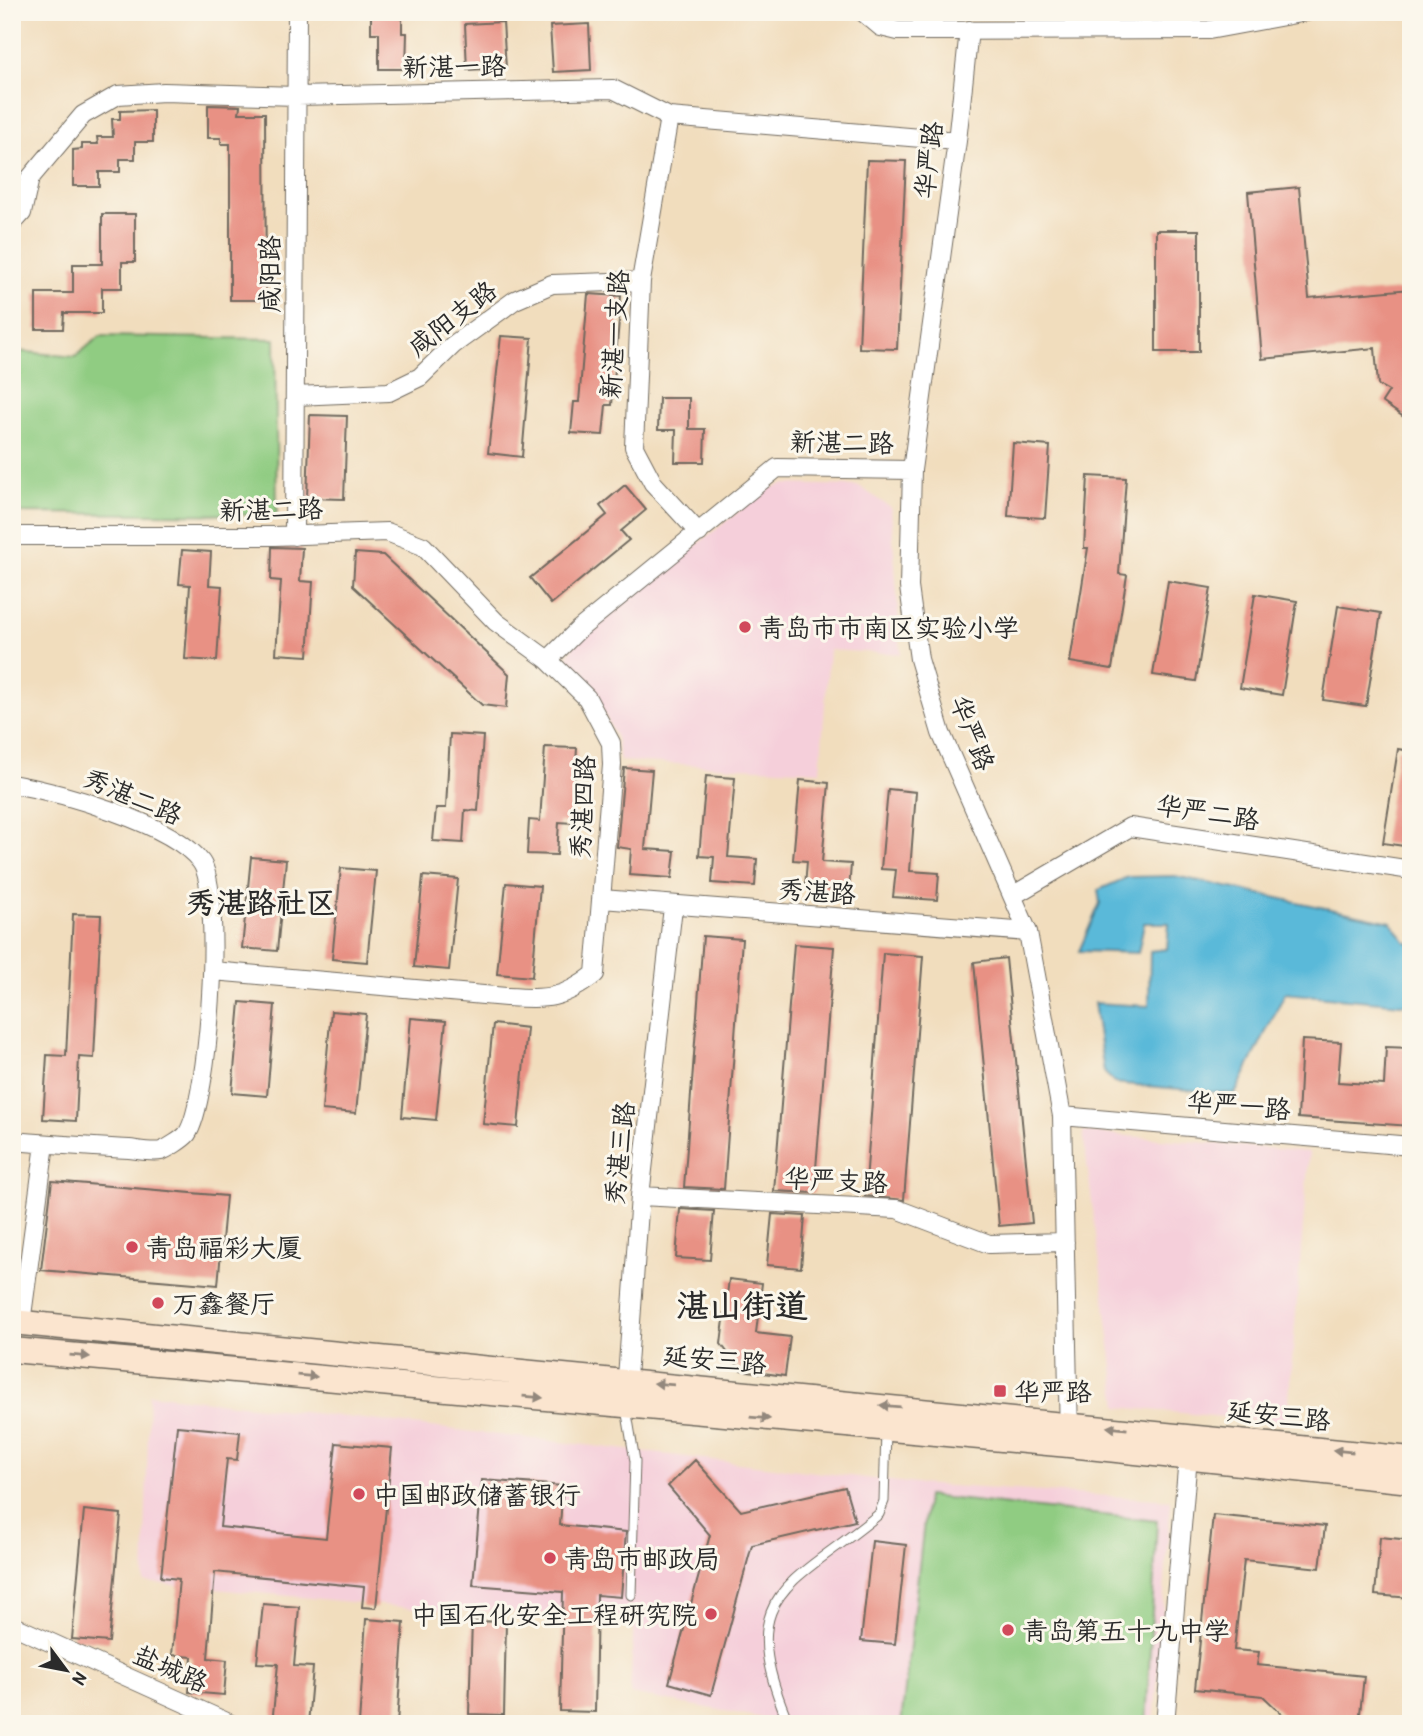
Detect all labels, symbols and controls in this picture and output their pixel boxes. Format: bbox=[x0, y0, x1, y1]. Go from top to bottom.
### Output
street label: 新湛一路 bbox=[402, 48, 506, 84]
street label: 华严路 bbox=[906, 119, 950, 201]
street label: 咸阳路 bbox=[252, 235, 287, 313]
street label: 新湛一支路 bbox=[592, 268, 636, 400]
street label: 咸阳支路 bbox=[400, 272, 504, 364]
street label: 新湛二路 bbox=[790, 424, 894, 460]
street label: 新湛二路 bbox=[219, 491, 323, 527]
place label: 青岛市市南区实验小学 bbox=[759, 610, 1019, 645]
marker: 青岛市市南区实验小学 bbox=[737, 619, 753, 635]
street label: 华严路 bbox=[943, 690, 1003, 776]
street label: 秀湛四路 bbox=[562, 754, 602, 860]
street label: 秀湛二路 bbox=[78, 760, 188, 832]
street label: 华严二路 bbox=[1154, 787, 1262, 837]
street label: 秀湛路 bbox=[777, 871, 857, 911]
district label: 秀湛路社区 bbox=[186, 882, 336, 922]
street label: 华严一路 bbox=[1186, 1083, 1292, 1127]
street label: 秀湛三路 bbox=[596, 1099, 642, 1207]
street label: 华严支路 bbox=[783, 1160, 889, 1200]
place label: 青岛福彩大厦 bbox=[146, 1230, 302, 1265]
marker: 青岛福彩大厦 bbox=[124, 1239, 140, 1255]
district label: 湛山街道 bbox=[676, 1283, 808, 1327]
place label: 万鑫餐厅 bbox=[172, 1286, 276, 1321]
marker: 万鑫餐厅 bbox=[150, 1295, 166, 1311]
street label: 延安三路 bbox=[662, 1337, 768, 1381]
one-way arrow bbox=[69, 1351, 91, 1362]
one-way arrow bbox=[296, 1371, 318, 1382]
place label: 华严路 bbox=[1014, 1374, 1092, 1409]
one-way arrow bbox=[653, 1378, 675, 1389]
marker: 华严路 bbox=[992, 1383, 1008, 1399]
one-way arrow bbox=[523, 1392, 545, 1403]
street label: 延安三路 bbox=[1225, 1392, 1333, 1438]
one-way arrow bbox=[879, 1400, 901, 1411]
one-way arrow bbox=[749, 1413, 771, 1424]
one-way arrow bbox=[1105, 1422, 1127, 1433]
one-way arrow bbox=[1332, 1446, 1354, 1457]
place label: 中国邮政储蓄银行 bbox=[373, 1477, 581, 1512]
marker: 中国邮政储蓄银行 bbox=[351, 1486, 367, 1502]
place label: 青岛市邮政局 bbox=[564, 1541, 720, 1576]
marker: 青岛市邮政局 bbox=[542, 1550, 558, 1566]
place label: 中国石化安全工程研究院 bbox=[411, 1597, 697, 1632]
marker: 中国石化安全工程研究院 bbox=[703, 1606, 719, 1622]
place label: 青岛第五十九中学 bbox=[1022, 1613, 1230, 1648]
marker: 青岛第五十九中学 bbox=[1000, 1622, 1016, 1638]
north arrow bbox=[32, 1634, 102, 1704]
street label: 盐城路 bbox=[128, 1636, 214, 1700]
text: N bbox=[67, 1668, 94, 1690]

